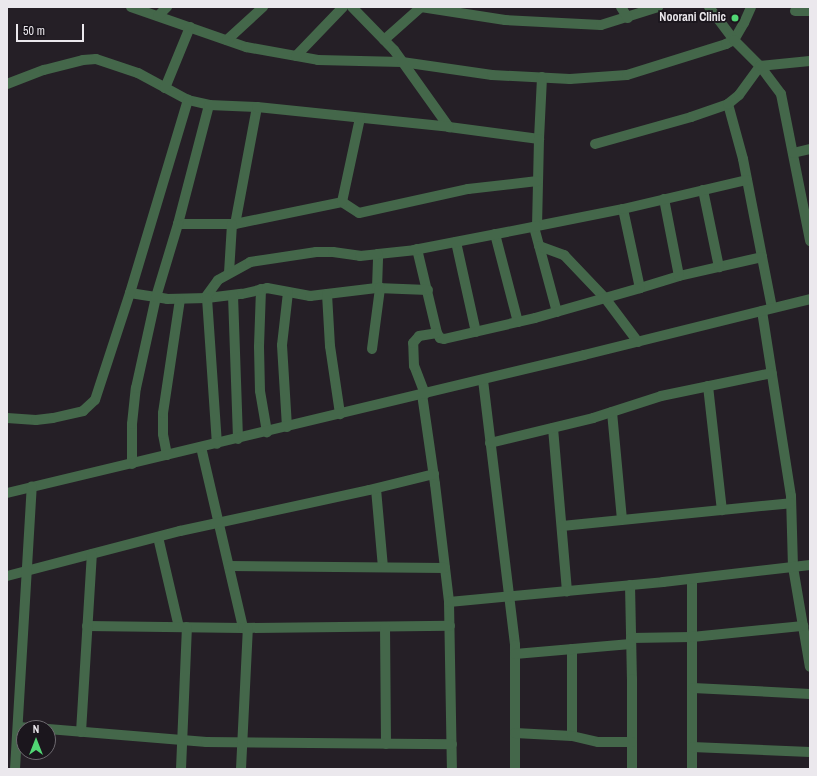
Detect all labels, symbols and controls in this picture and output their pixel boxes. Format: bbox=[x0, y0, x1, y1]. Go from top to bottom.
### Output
place label: Noorani Clinic bbox=[659, 11, 726, 25]
marker: Noorani Clinic bbox=[729, 12, 741, 24]
scale bar bbox=[18, 16, 86, 42]
text: 50 m bbox=[23, 23, 45, 39]
north arrow bbox=[16, 720, 56, 760]
text: N bbox=[33, 722, 39, 736]

